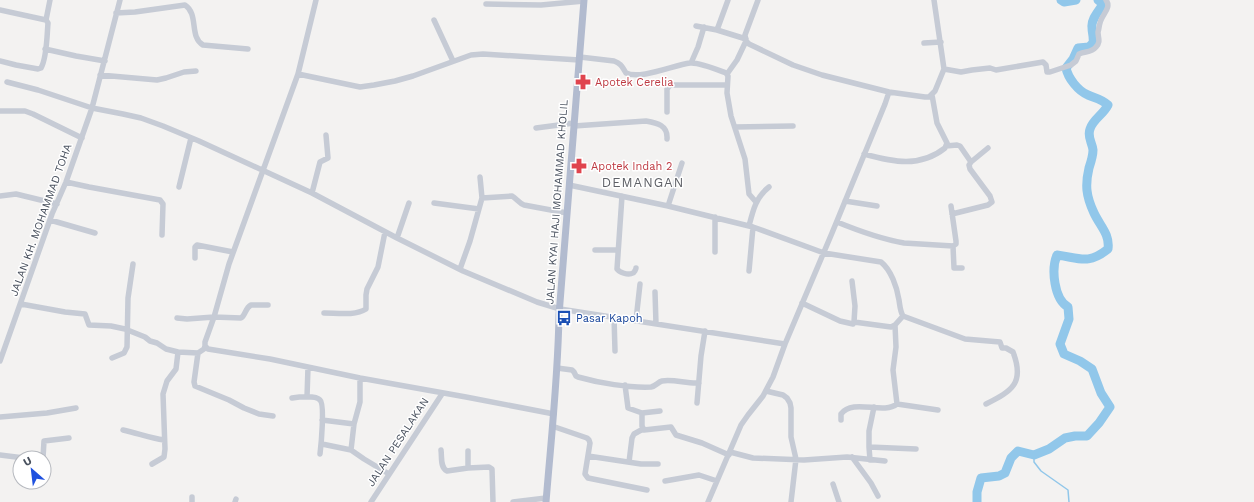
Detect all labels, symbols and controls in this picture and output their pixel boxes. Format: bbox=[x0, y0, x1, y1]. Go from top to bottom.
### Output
pharmacy icon: Apotek Cerelia bbox=[574, 73, 592, 91]
place label: Apotek Cerelia bbox=[595, 76, 673, 89]
street label: JALAN KYAI HAJI MOHAMMAD KHOLIL bbox=[543, 99, 571, 305]
street label: JALAN KH. MOHAMMAD TOHA bbox=[7, 142, 75, 298]
pharmacy icon: Apotek Indah 2 bbox=[570, 157, 588, 175]
place label: Apotek Indah 2 bbox=[591, 160, 672, 173]
district label: DEMANGAN bbox=[602, 175, 684, 190]
bus stop icon: Pasar Kapoh bbox=[555, 309, 573, 327]
place label: Pasar Kapoh bbox=[576, 312, 643, 325]
street label: JALAN PESALAKAN bbox=[364, 395, 432, 489]
north arrow bbox=[12, 450, 52, 490]
text: U bbox=[21, 454, 34, 469]

